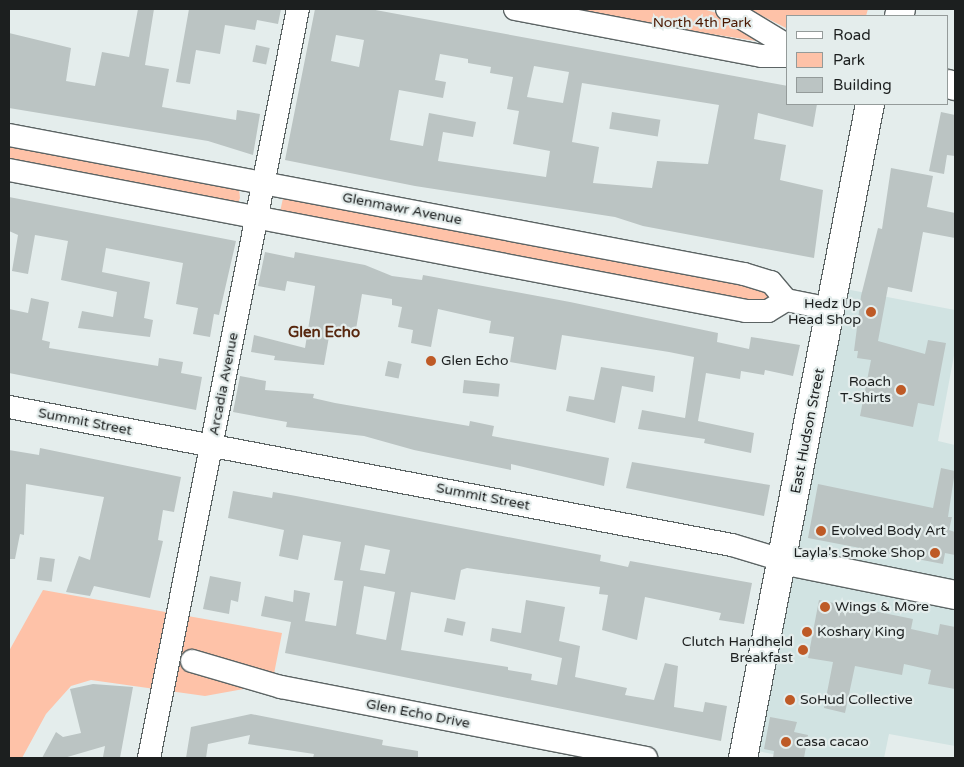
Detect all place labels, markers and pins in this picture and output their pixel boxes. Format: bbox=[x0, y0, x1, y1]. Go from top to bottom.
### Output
place label: Hedz Up Head Shop bbox=[788, 296, 861, 328]
marker: Hedz Up Head Shop bbox=[865, 306, 877, 318]
place label: Glen Echo bbox=[441, 353, 508, 369]
marker: Glen Echo bbox=[425, 355, 437, 367]
place label: Roach T-Shirts bbox=[840, 374, 891, 407]
marker: Roach T-Shirts bbox=[895, 384, 907, 396]
place label: Evolved Body Art bbox=[831, 523, 946, 539]
marker: Evolved Body Art bbox=[815, 525, 827, 537]
place label: Layla's Smoke Shop bbox=[794, 545, 925, 561]
marker: Layla's Smoke Shop bbox=[929, 547, 941, 559]
place label: Wings & More bbox=[835, 599, 929, 615]
marker: Wings & More bbox=[819, 601, 831, 613]
place label: Koshary King bbox=[817, 624, 905, 640]
marker: Koshary King bbox=[801, 626, 813, 638]
place label: Clutch Handheld Breakfast bbox=[682, 634, 793, 666]
marker: Clutch Handheld Breakfast bbox=[797, 644, 809, 656]
place label: SoHud Collective bbox=[800, 692, 913, 708]
marker: SoHud Collective bbox=[784, 694, 796, 706]
place label: casa cacao bbox=[796, 734, 869, 750]
marker: casa cacao bbox=[780, 736, 792, 748]

